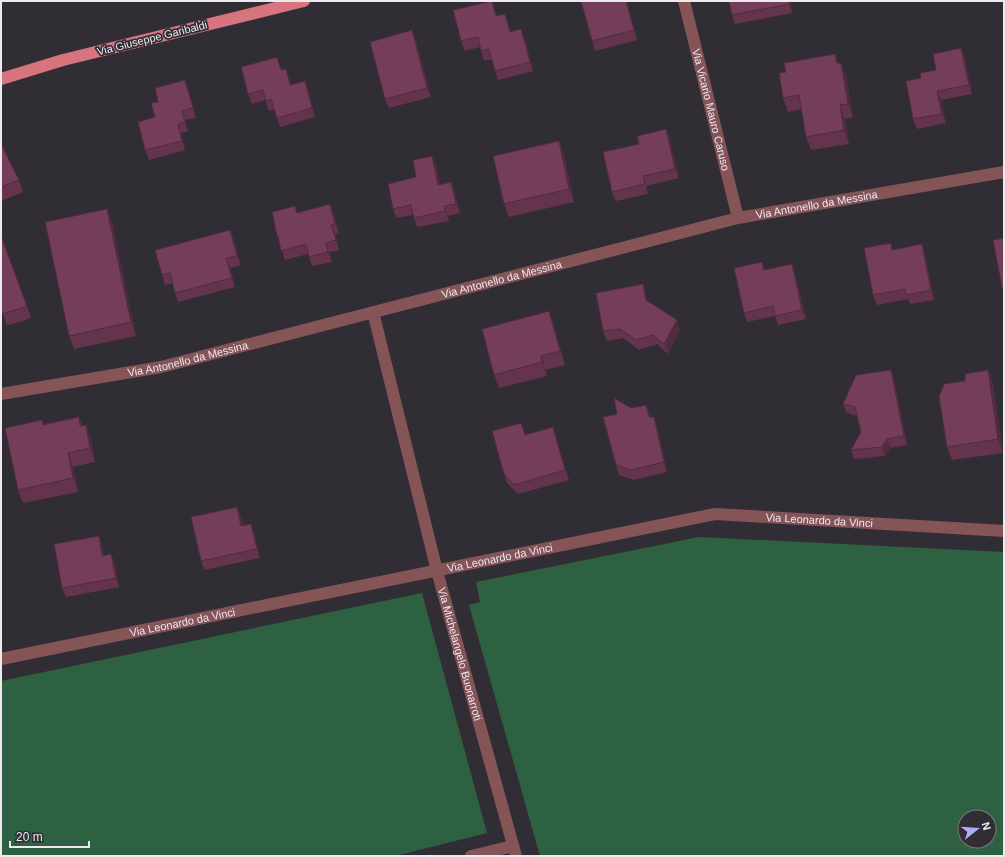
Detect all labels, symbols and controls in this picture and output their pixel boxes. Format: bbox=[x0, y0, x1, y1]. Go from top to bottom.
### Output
street label: Via Giuseppe Garibaldi bbox=[96, 19, 208, 57]
street label: Via Vicario Mauro Caruso bbox=[690, 48, 732, 172]
street label: Via Antonello da Messina bbox=[755, 188, 879, 221]
street label: Via Antonello da Messina bbox=[440, 258, 564, 300]
street label: Via Antonello da Messina bbox=[126, 339, 250, 379]
street label: Via Leonardo da Vinci bbox=[765, 511, 873, 529]
street label: Via Leonardo da Vinci bbox=[446, 541, 554, 574]
street label: Via Michelangelo Buonarroti bbox=[436, 586, 484, 722]
street label: Via Leonardo da Vinci bbox=[128, 606, 236, 639]
north arrow bbox=[957, 809, 997, 849]
text: N bbox=[980, 821, 993, 832]
scale bar bbox=[10, 823, 89, 849]
text: 20 m bbox=[16, 830, 43, 844]

